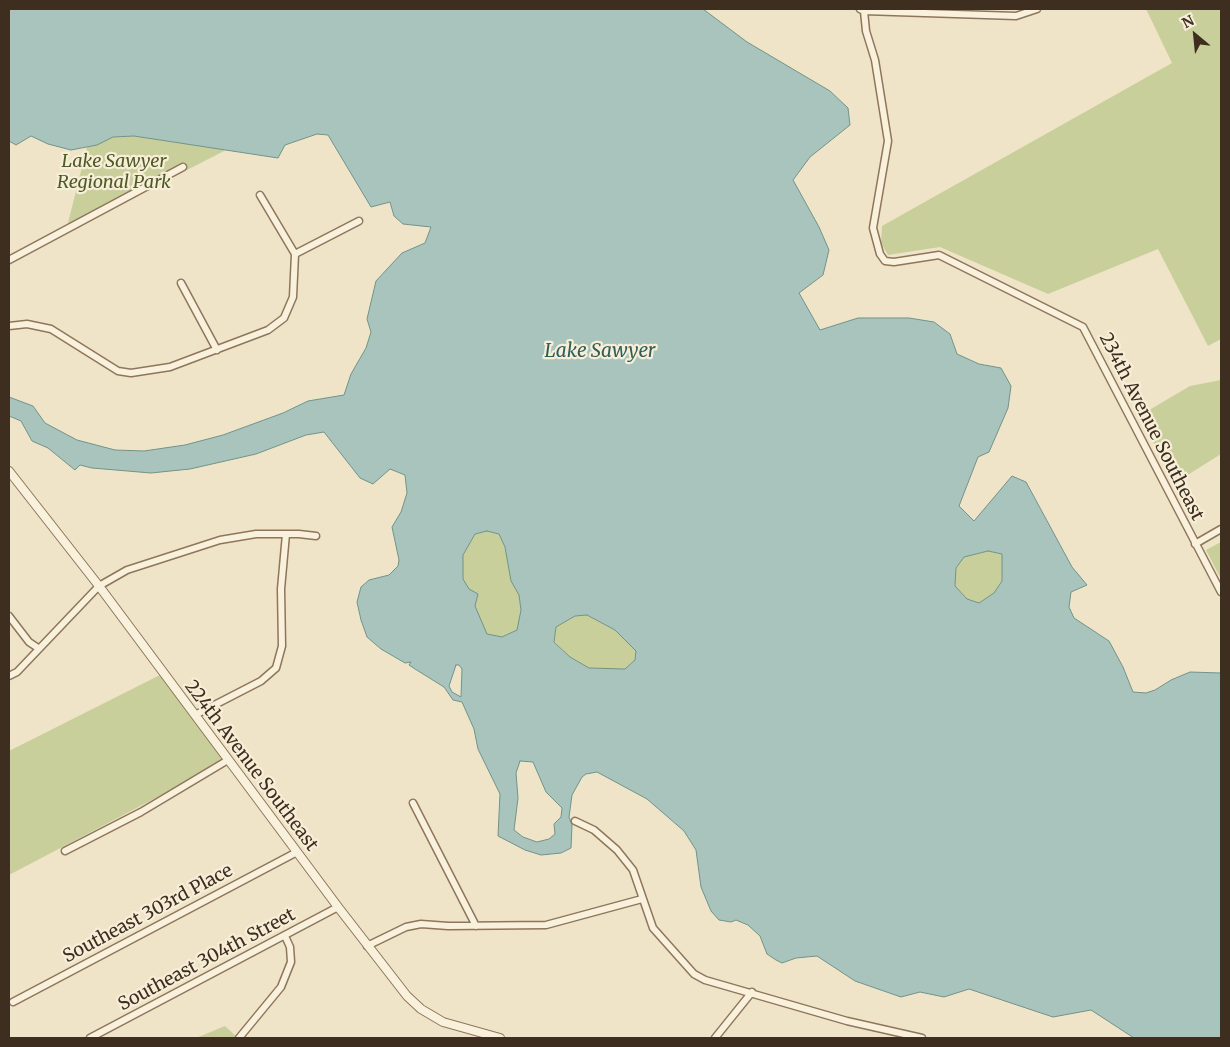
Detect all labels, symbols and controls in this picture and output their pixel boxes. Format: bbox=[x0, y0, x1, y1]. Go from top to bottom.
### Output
north arrow bbox=[1170, 10, 1220, 60]
text: N bbox=[1179, 11, 1197, 32]
park label: Lake Sawyer Regional Park bbox=[57, 151, 171, 193]
street label: 234th Avenue Southeast bbox=[1094, 330, 1208, 524]
water label: Lake Sawyer bbox=[544, 341, 656, 363]
street label: 224th Avenue Southeast bbox=[180, 676, 322, 856]
street label: Southeast 303rd Place bbox=[60, 860, 236, 968]
street label: Southeast 304th Street bbox=[115, 904, 299, 1016]

